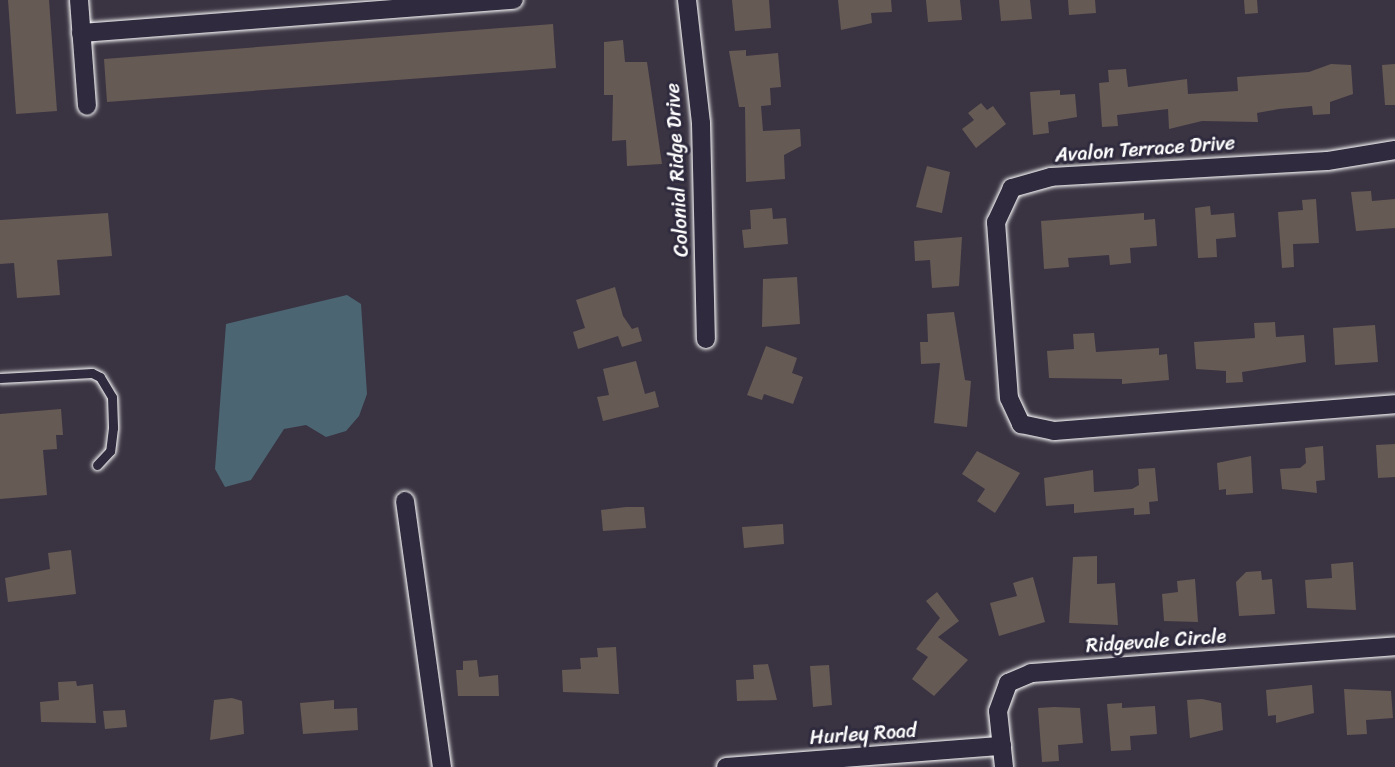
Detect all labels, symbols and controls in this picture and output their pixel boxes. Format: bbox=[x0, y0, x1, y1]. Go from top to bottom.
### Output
street label: Colonial Ridge Drive bbox=[660, 82, 694, 258]
street label: Avalon Terrace Drive bbox=[1054, 131, 1236, 167]
street label: Ridgevale Circle bbox=[1085, 624, 1227, 658]
street label: Hurley Road bbox=[809, 718, 917, 750]

